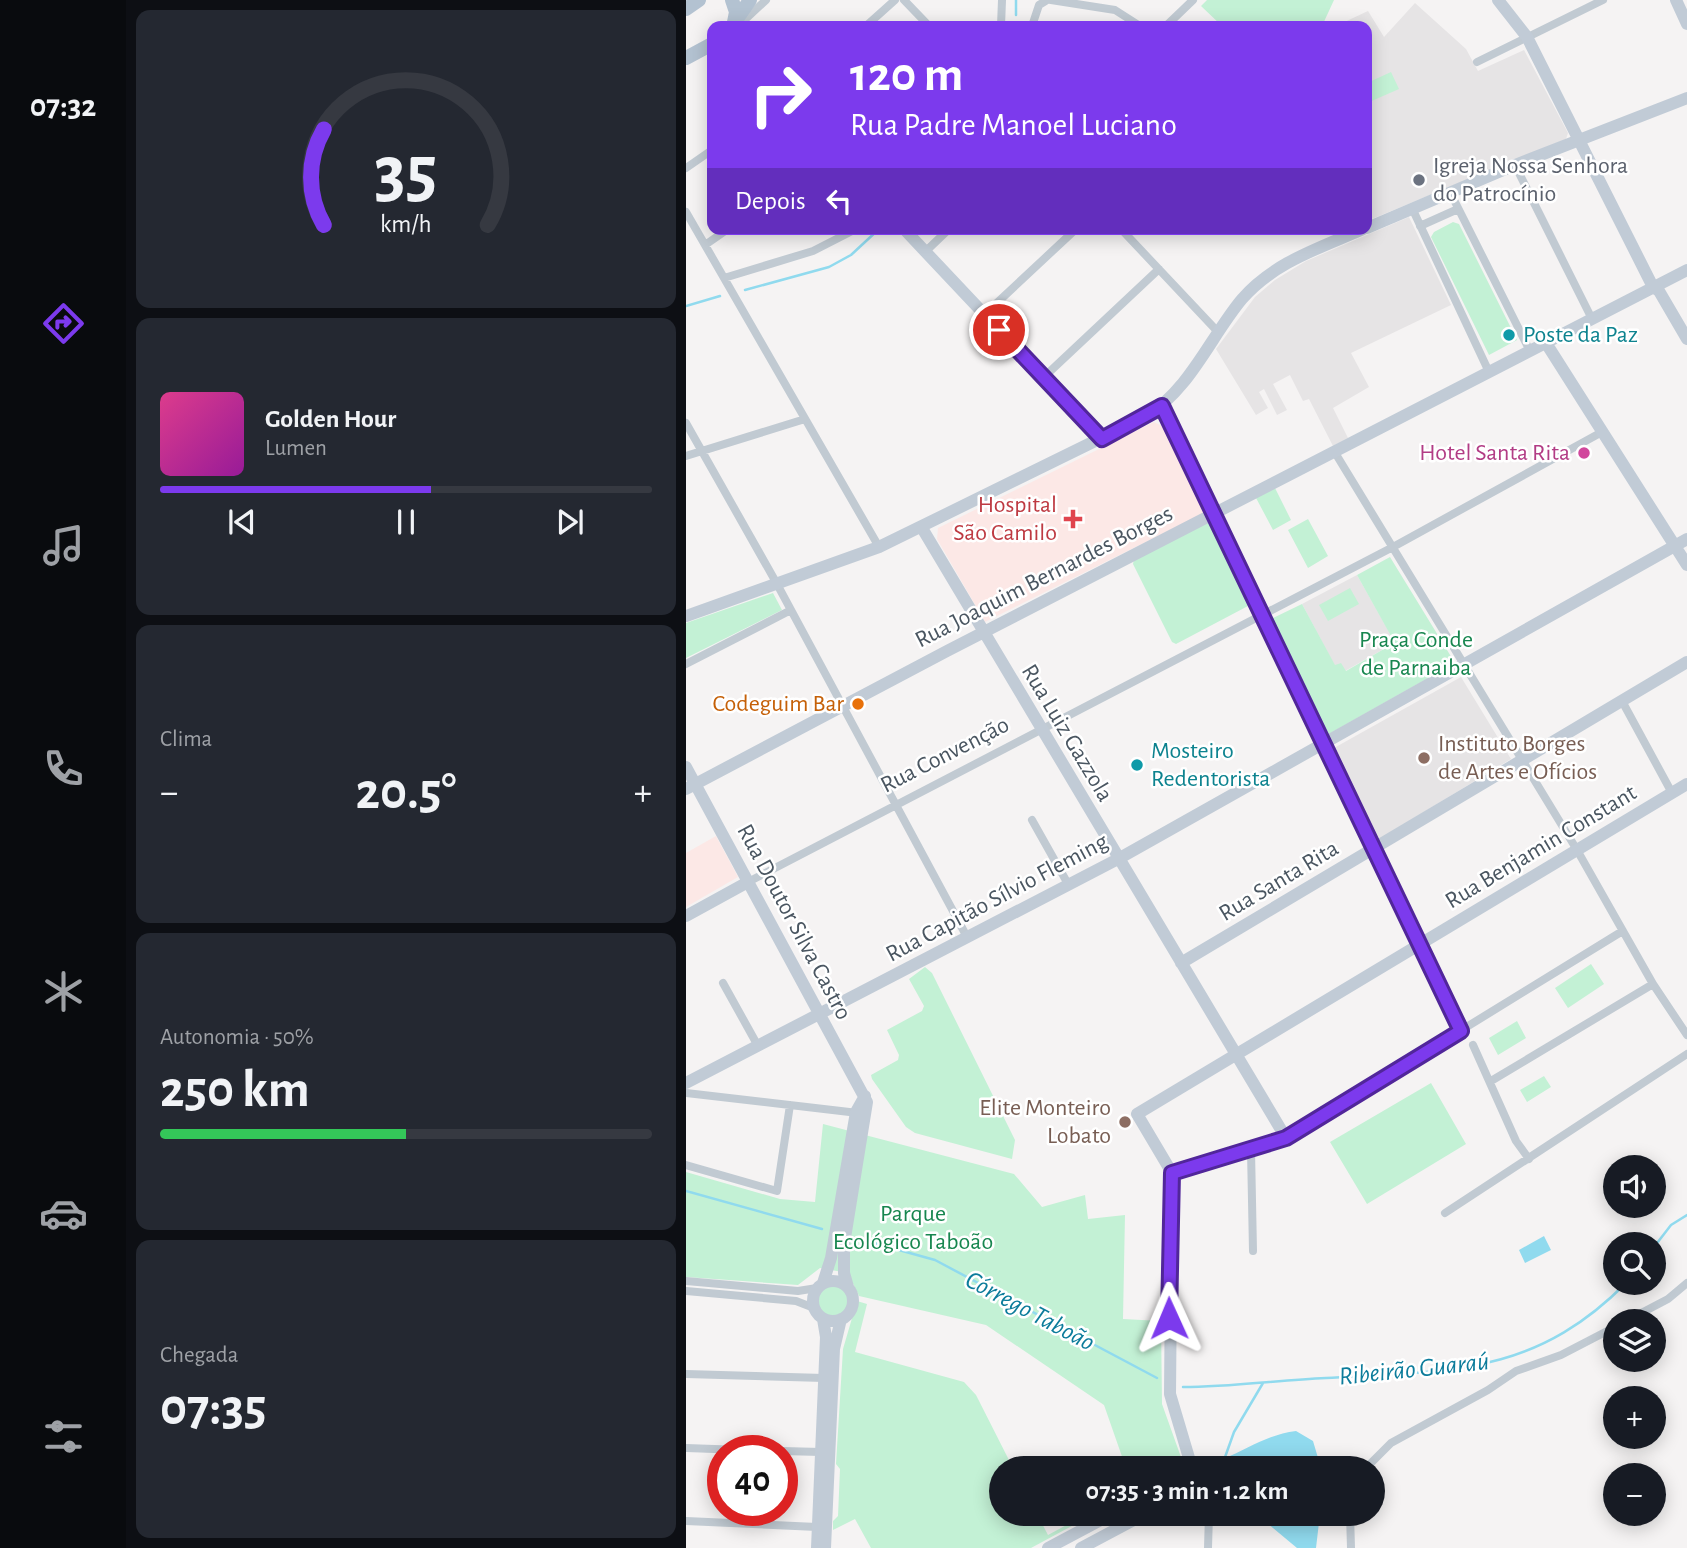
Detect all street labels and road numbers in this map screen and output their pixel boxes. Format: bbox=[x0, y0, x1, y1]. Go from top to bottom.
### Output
street label: Rua Joaquim Bernardes Borges bbox=[911, 501, 1177, 653]
street label: Rua Luiz Gazzola bbox=[1017, 660, 1117, 806]
street label: Rua Convenção bbox=[877, 712, 1013, 798]
street label: Rua Benjamin Constant bbox=[1441, 780, 1641, 913]
street label: Rua Doutor Silva Castro bbox=[732, 820, 856, 1024]
street label: Rua Capitão Sílvio Fleming bbox=[882, 829, 1112, 967]
street label: Rua Santa Rita bbox=[1215, 836, 1343, 926]

